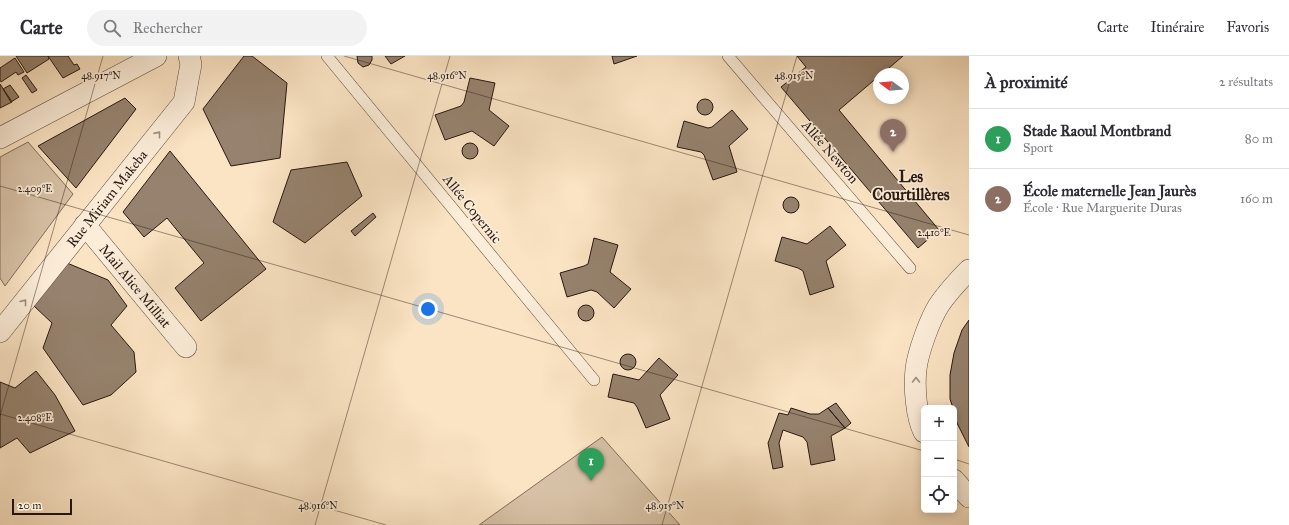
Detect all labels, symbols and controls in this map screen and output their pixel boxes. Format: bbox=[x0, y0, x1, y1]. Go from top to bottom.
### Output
search box bbox=[87, 10, 367, 46]
text: Carte bbox=[20, 16, 63, 39]
icon: search bbox=[101, 17, 123, 39]
text: Rechercher bbox=[133, 19, 202, 37]
text: Carte bbox=[1097, 19, 1129, 36]
text: Itinéraire bbox=[1151, 19, 1204, 36]
text: Favoris bbox=[1226, 19, 1269, 36]
north arrow bbox=[873, 68, 909, 104]
text: 48.917°N bbox=[81, 70, 121, 82]
text: 48.916°N bbox=[427, 70, 467, 82]
text: 48.915°N bbox=[775, 70, 814, 82]
text: À proximité bbox=[985, 72, 1068, 93]
text: 2 résultats bbox=[1219, 74, 1273, 90]
street label: Allée Newton bbox=[797, 116, 862, 187]
pin: 2 bbox=[880, 119, 906, 152]
text: Stade Raoul Montbrand bbox=[1023, 122, 1171, 140]
text: 1 bbox=[995, 131, 1001, 147]
text: 80 m bbox=[1245, 131, 1273, 147]
one-way arrow bbox=[153, 132, 160, 139]
text: Sport bbox=[1023, 140, 1053, 156]
street label: Rue Miriam Makeba bbox=[63, 146, 151, 250]
district label: Les Courtillères bbox=[872, 167, 950, 204]
street label: Allée Copernic bbox=[438, 170, 505, 247]
text: École maternelle Jean Jaurès bbox=[1023, 182, 1196, 200]
text: 2.409°E bbox=[18, 183, 52, 195]
text: 2 bbox=[995, 191, 1001, 207]
text: 160 m bbox=[1240, 191, 1273, 207]
text: École · Rue Marguerite Duras bbox=[1023, 200, 1182, 216]
text: 2.410°E bbox=[917, 227, 951, 239]
street label: Mail Alice Milliat bbox=[96, 241, 175, 331]
one-way arrow bbox=[20, 299, 27, 306]
your location bbox=[418, 299, 438, 319]
one-way arrow bbox=[912, 377, 920, 383]
map controls bbox=[921, 405, 957, 513]
button: + bbox=[921, 405, 957, 441]
text: 2.408°E bbox=[18, 412, 52, 424]
button: − bbox=[921, 441, 957, 477]
pin: 1 bbox=[578, 448, 604, 481]
button: locate bbox=[921, 477, 957, 513]
scale bar bbox=[12, 497, 72, 516]
text: 20 m bbox=[18, 499, 41, 512]
text: 48.916°N bbox=[298, 500, 338, 512]
text: 48.915°N bbox=[646, 500, 685, 512]

